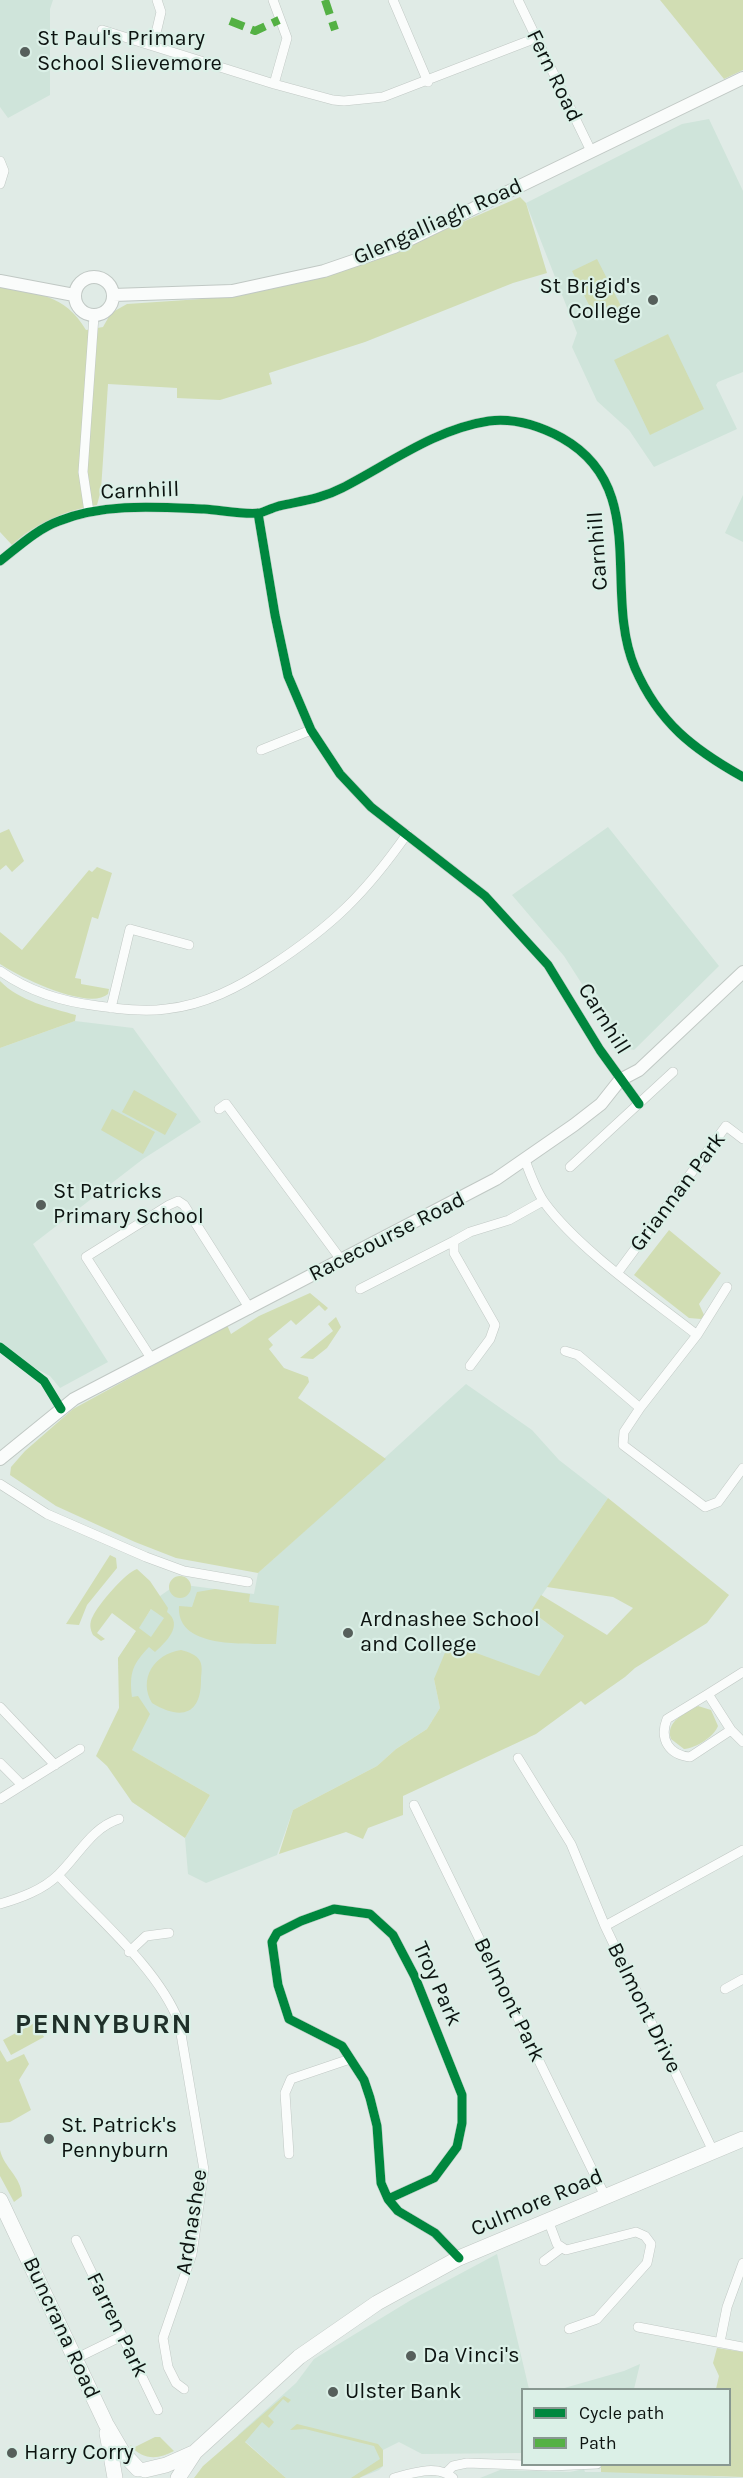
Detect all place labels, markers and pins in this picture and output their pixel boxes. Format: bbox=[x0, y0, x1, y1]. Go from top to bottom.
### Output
place label: St Paul's Primary School Slievemore bbox=[37, 26, 222, 78]
marker: St Paul's Primary School Slievemore bbox=[18, 45, 32, 59]
place label: St Brigid's College bbox=[539, 274, 641, 326]
marker: St Brigid's College bbox=[646, 293, 660, 307]
place label: St Patricks Primary School bbox=[53, 1179, 204, 1230]
marker: St Patricks Primary School bbox=[34, 1198, 48, 1212]
place label: Ardnashee School and College bbox=[360, 1607, 540, 1658]
marker: Ardnashee School and College bbox=[341, 1626, 355, 1640]
place label: St. Patrick's Pennyburn bbox=[61, 2113, 177, 2164]
marker: St. Patrick's Pennyburn bbox=[42, 2132, 56, 2146]
place label: Da Vinci's bbox=[423, 2343, 520, 2369]
marker: Da Vinci's bbox=[404, 2349, 418, 2363]
place label: Ulster Bank bbox=[345, 2379, 461, 2405]
marker: Ulster Bank bbox=[326, 2385, 340, 2399]
place label: Harry Corry bbox=[24, 2440, 134, 2466]
marker: Harry Corry bbox=[5, 2446, 19, 2460]

